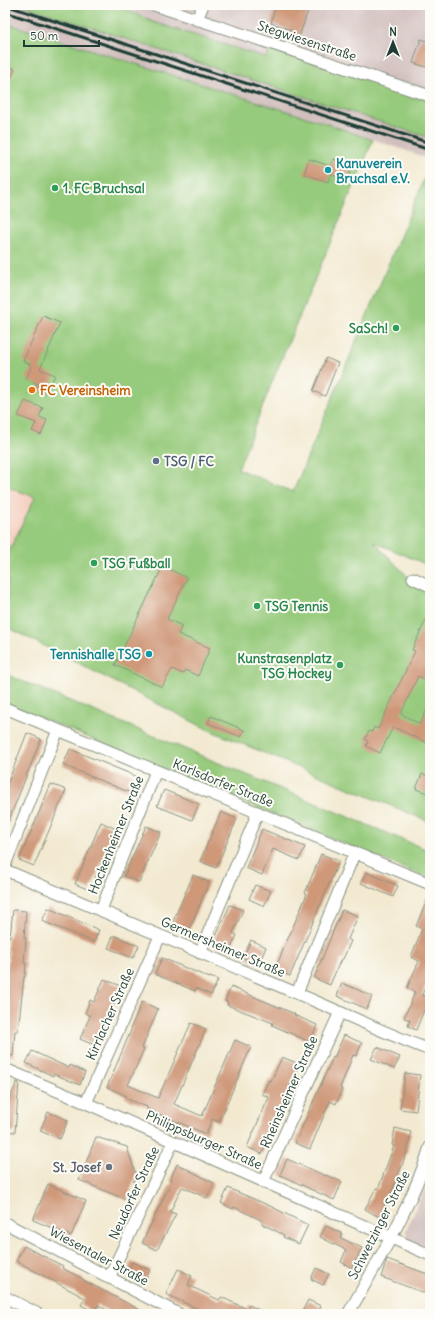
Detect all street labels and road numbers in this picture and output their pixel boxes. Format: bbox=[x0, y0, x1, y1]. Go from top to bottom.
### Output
street label: Stegwiesenstraße bbox=[255, 17, 359, 65]
street label: Karlsdorfer Straße bbox=[170, 755, 276, 811]
street label: Hockenheimer Straße bbox=[84, 773, 148, 897]
street label: Germersheimer Straße bbox=[158, 913, 288, 981]
street label: Kirrlacher Straße bbox=[82, 965, 138, 1063]
street label: Rheinsheimer Straße bbox=[257, 1033, 321, 1151]
street label: Philippsburger Straße bbox=[143, 1107, 265, 1173]
street label: Neudorfer Straße bbox=[105, 1144, 163, 1242]
street label: Schwetzinger Straße bbox=[344, 1168, 414, 1282]
street label: Wiesentaler Straße bbox=[46, 1223, 152, 1289]

